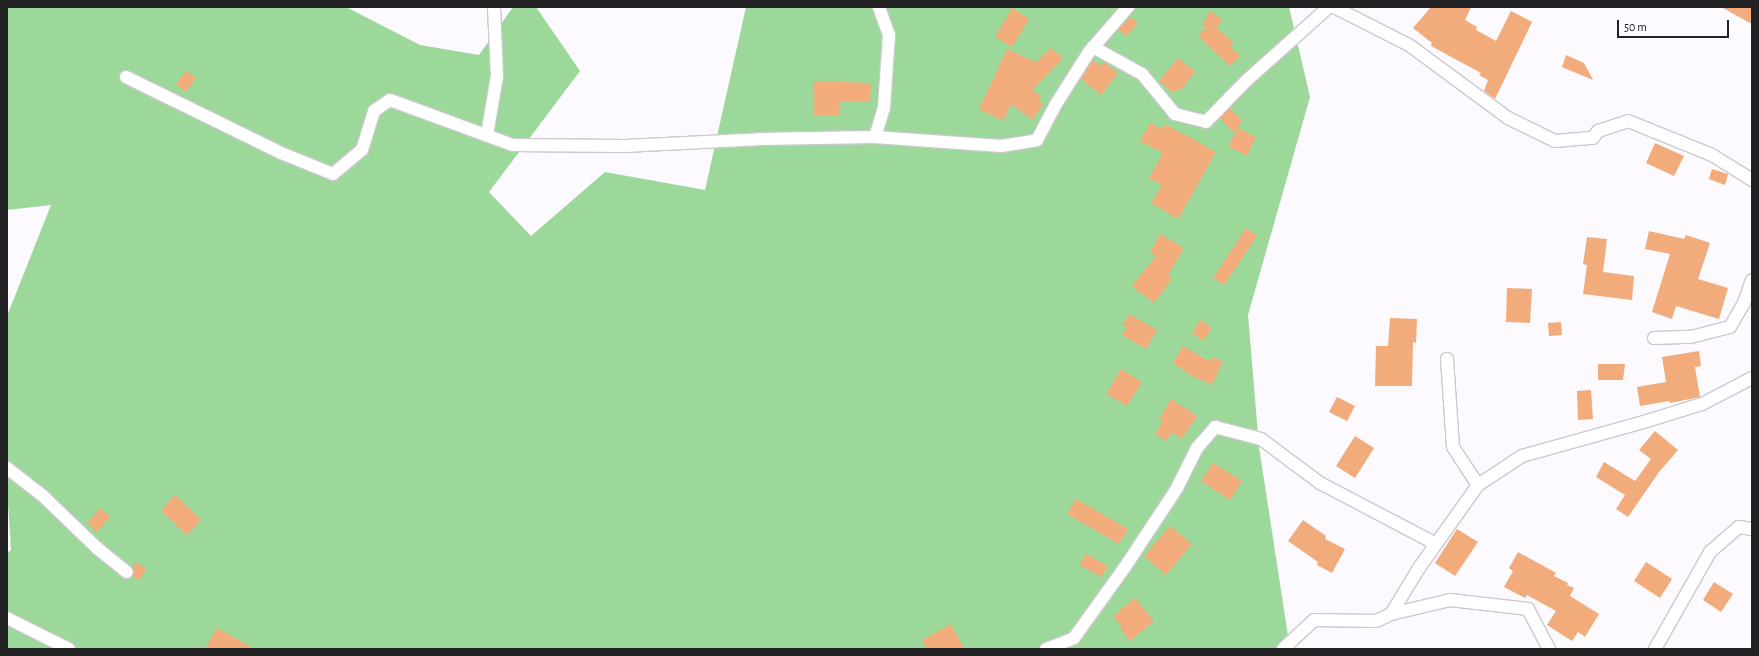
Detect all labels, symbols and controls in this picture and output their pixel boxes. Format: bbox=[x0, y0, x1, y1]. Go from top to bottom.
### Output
scale bar bbox=[1619, 12, 1731, 38]
text: 50 m bbox=[1624, 21, 1647, 33]

